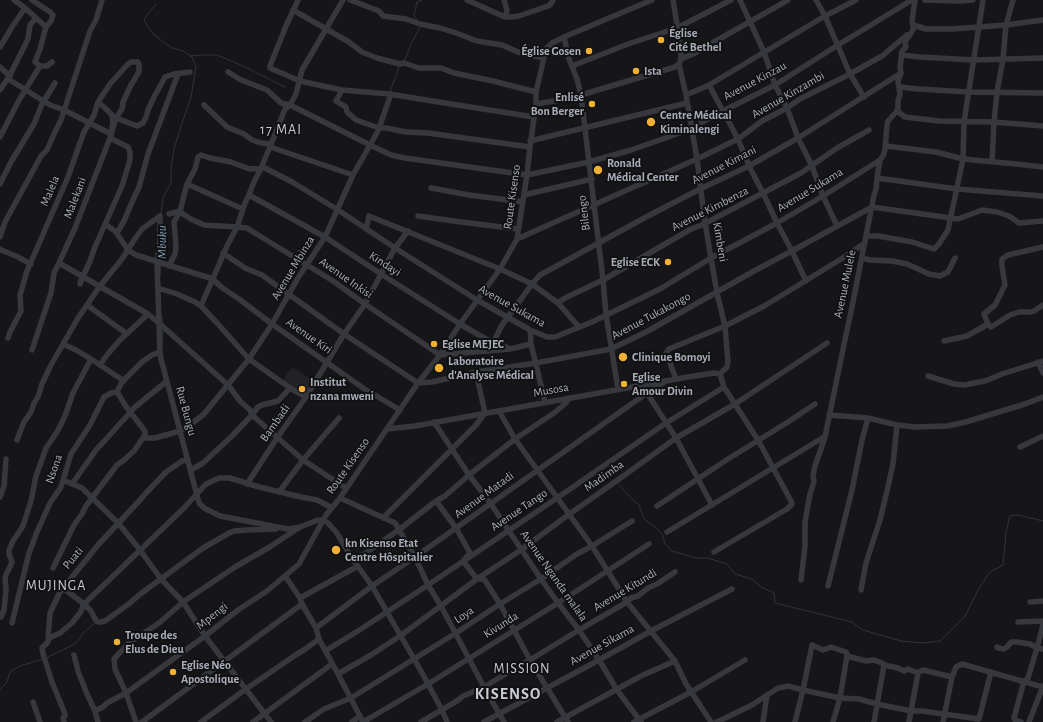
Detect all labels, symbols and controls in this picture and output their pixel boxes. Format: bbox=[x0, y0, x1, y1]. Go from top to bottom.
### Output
place label: Église Cité Bethel bbox=[669, 26, 722, 54]
marker: Église Cité Bethel bbox=[656, 35, 666, 45]
place label: Église Gosen bbox=[521, 44, 581, 58]
marker: Église Gosen bbox=[584, 46, 594, 56]
street label: Avenue Kinzau bbox=[721, 58, 789, 104]
place label: Ista bbox=[644, 64, 662, 78]
marker: Ista bbox=[631, 66, 641, 76]
street label: Avenue Kinzambi bbox=[749, 68, 827, 122]
place label: Enlisé Bon Berger bbox=[531, 90, 584, 118]
marker: Enlisé Bon Berger bbox=[587, 99, 597, 109]
place label: Centre Médical Kiminalengi bbox=[660, 108, 732, 136]
marker: Centre Médical Kiminalengi bbox=[645, 116, 657, 128]
district label: 17 MAI bbox=[260, 122, 302, 138]
street label: Avenue Kimani bbox=[689, 143, 759, 187]
place label: Ronald Médical Center bbox=[607, 156, 679, 184]
street label: Route Kisenso bbox=[500, 164, 524, 230]
marker: Ronald Médical Center bbox=[592, 164, 604, 176]
street label: Avenue Sukama bbox=[774, 165, 846, 215]
street label: Malela bbox=[37, 174, 63, 208]
street label: Malekani bbox=[61, 175, 89, 221]
street label: Avenue Kimbenza bbox=[669, 183, 751, 235]
street label: Bilengo bbox=[575, 194, 593, 232]
street label: Kimbeni bbox=[709, 221, 731, 263]
water label: Mbuku bbox=[154, 225, 170, 259]
street label: Avenue Mbinza bbox=[268, 233, 318, 303]
street label: Kindayi bbox=[366, 248, 404, 280]
street label: Avenue Mulele bbox=[831, 249, 859, 319]
street label: Avenue Inkisi bbox=[316, 254, 376, 302]
place label: Eglise ECK bbox=[611, 255, 660, 269]
marker: Eglise ECK bbox=[663, 257, 673, 267]
street label: Avenue Sukama bbox=[476, 282, 548, 330]
street label: Avenue Tukakongo bbox=[609, 289, 693, 343]
street label: Avenue Kiri bbox=[283, 315, 335, 357]
place label: Eglise MEJEC bbox=[442, 337, 504, 351]
marker: Eglise MEJEC bbox=[429, 339, 439, 349]
place label: Clinique Bomoyi bbox=[632, 350, 711, 364]
marker: Clinique Bomoyi bbox=[617, 351, 629, 363]
place label: Laboratoire d'Analyse Médical bbox=[448, 354, 534, 382]
marker: Laboratoire d'Analyse Médical bbox=[433, 362, 445, 374]
place label: Eglise Amour Divin bbox=[632, 370, 693, 398]
place label: Institut nzana mweni bbox=[310, 375, 374, 403]
marker: Eglise Amour Divin bbox=[619, 379, 629, 389]
street label: Musosa bbox=[532, 380, 570, 400]
marker: Institut nzana mweni bbox=[297, 384, 307, 394]
street label: Rue Bungu bbox=[172, 385, 200, 437]
street label: Bambadi bbox=[257, 402, 293, 444]
street label: Route Kisenso bbox=[323, 435, 373, 497]
street label: Nsona bbox=[42, 453, 66, 485]
street label: Madimba bbox=[581, 457, 627, 495]
street label: Avenue Matadi bbox=[451, 469, 517, 521]
street label: Avenue Tango bbox=[488, 486, 550, 534]
street label: Avenue Nganda malala bbox=[517, 528, 591, 624]
place label: kn Kisenso Etat Centre Hôspitalier bbox=[345, 536, 433, 564]
street label: Puati bbox=[60, 544, 86, 572]
marker: kn Kisenso Etat Centre Hôspitalier bbox=[330, 544, 342, 556]
street label: Avenue Kitundi bbox=[591, 565, 659, 615]
district label: MUJINGA bbox=[26, 578, 86, 594]
street label: Mpengi bbox=[193, 599, 231, 633]
street label: Loya bbox=[451, 603, 477, 627]
street label: Kivunda bbox=[481, 609, 521, 641]
street label: Avenue Sikama bbox=[567, 621, 637, 669]
place label: Troupe des Elus de Dieu bbox=[125, 628, 184, 656]
marker: Troupe des Elus de Dieu bbox=[112, 637, 122, 647]
place label: Eglise Néo Apostolique bbox=[181, 658, 239, 686]
district label: MISSION bbox=[494, 661, 550, 677]
marker: Eglise Néo Apostolique bbox=[168, 667, 178, 677]
district label: KISENSO bbox=[475, 684, 541, 704]

